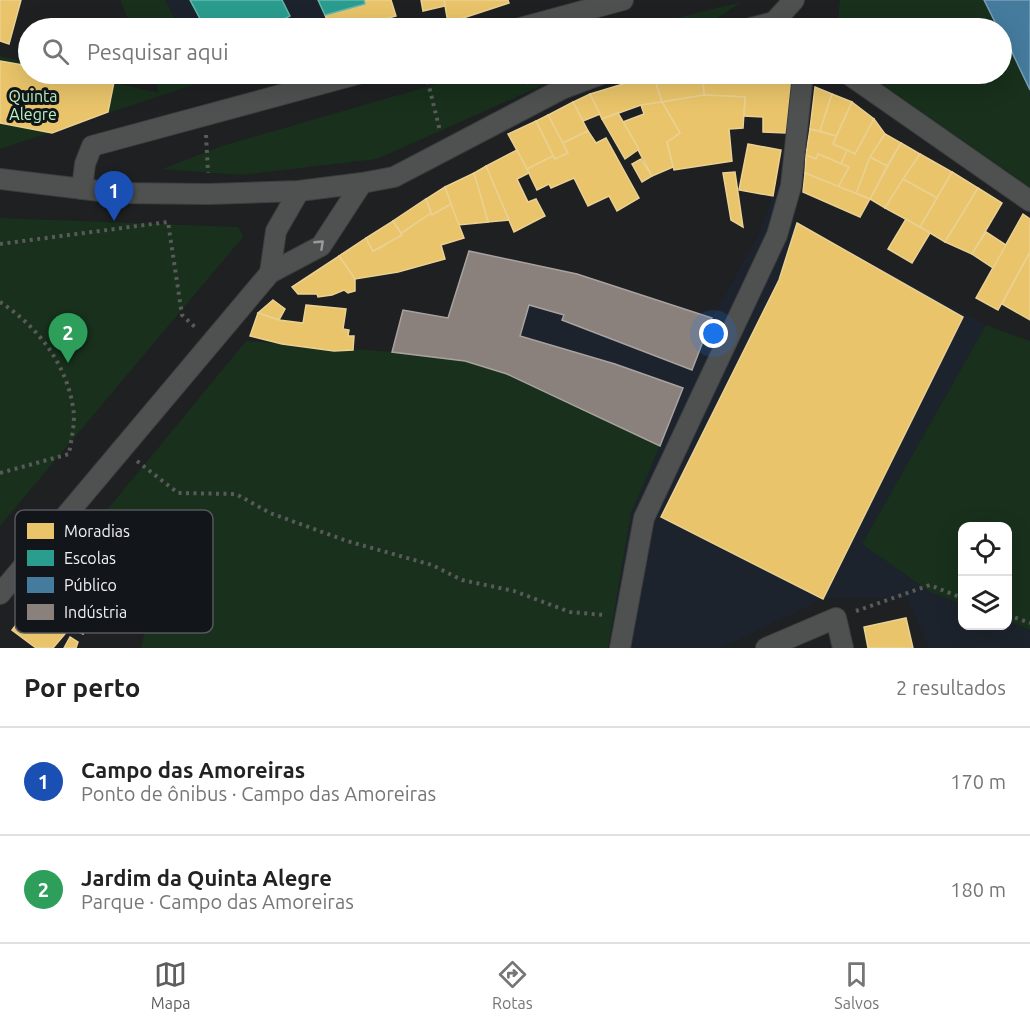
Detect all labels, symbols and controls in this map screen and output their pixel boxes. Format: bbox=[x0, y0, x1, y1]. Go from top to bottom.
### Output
search box bbox=[18, 18, 1012, 84]
icon: search bbox=[39, 35, 72, 68]
text: Pesquisar aqui bbox=[87, 39, 229, 64]
park label: Quinta Alegre bbox=[8, 87, 58, 123]
pin: 1 bbox=[94, 172, 134, 221]
one-way arrow bbox=[313, 240, 323, 251]
pin: 2 bbox=[48, 314, 88, 363]
your location bbox=[699, 319, 728, 348]
legend bbox=[15, 510, 213, 633]
text: Moradias bbox=[64, 522, 130, 540]
map controls bbox=[958, 522, 1012, 630]
button: locate bbox=[958, 522, 1012, 576]
text: Escolas bbox=[64, 549, 116, 567]
text: Público bbox=[64, 576, 117, 594]
button: layers bbox=[958, 576, 1012, 630]
text: Indústria bbox=[64, 603, 127, 621]
text: Por perto bbox=[24, 673, 140, 702]
text: 2 resultados bbox=[896, 676, 1006, 699]
text: Campo das Amoreiras bbox=[81, 757, 305, 782]
text: 1 bbox=[38, 770, 49, 793]
text: 170 m bbox=[950, 770, 1006, 793]
text: Ponto de ônibus · Campo das Amoreiras bbox=[81, 782, 436, 805]
text: Jardim da Quinta Alegre bbox=[81, 865, 332, 890]
text: 2 bbox=[38, 878, 49, 901]
text: 180 m bbox=[950, 878, 1006, 901]
text: Parque · Campo das Amoreiras bbox=[81, 890, 354, 913]
tab: Mapa bbox=[151, 958, 190, 1012]
tab: Rotas bbox=[492, 958, 533, 1012]
tab: Salvos bbox=[834, 958, 879, 1012]

